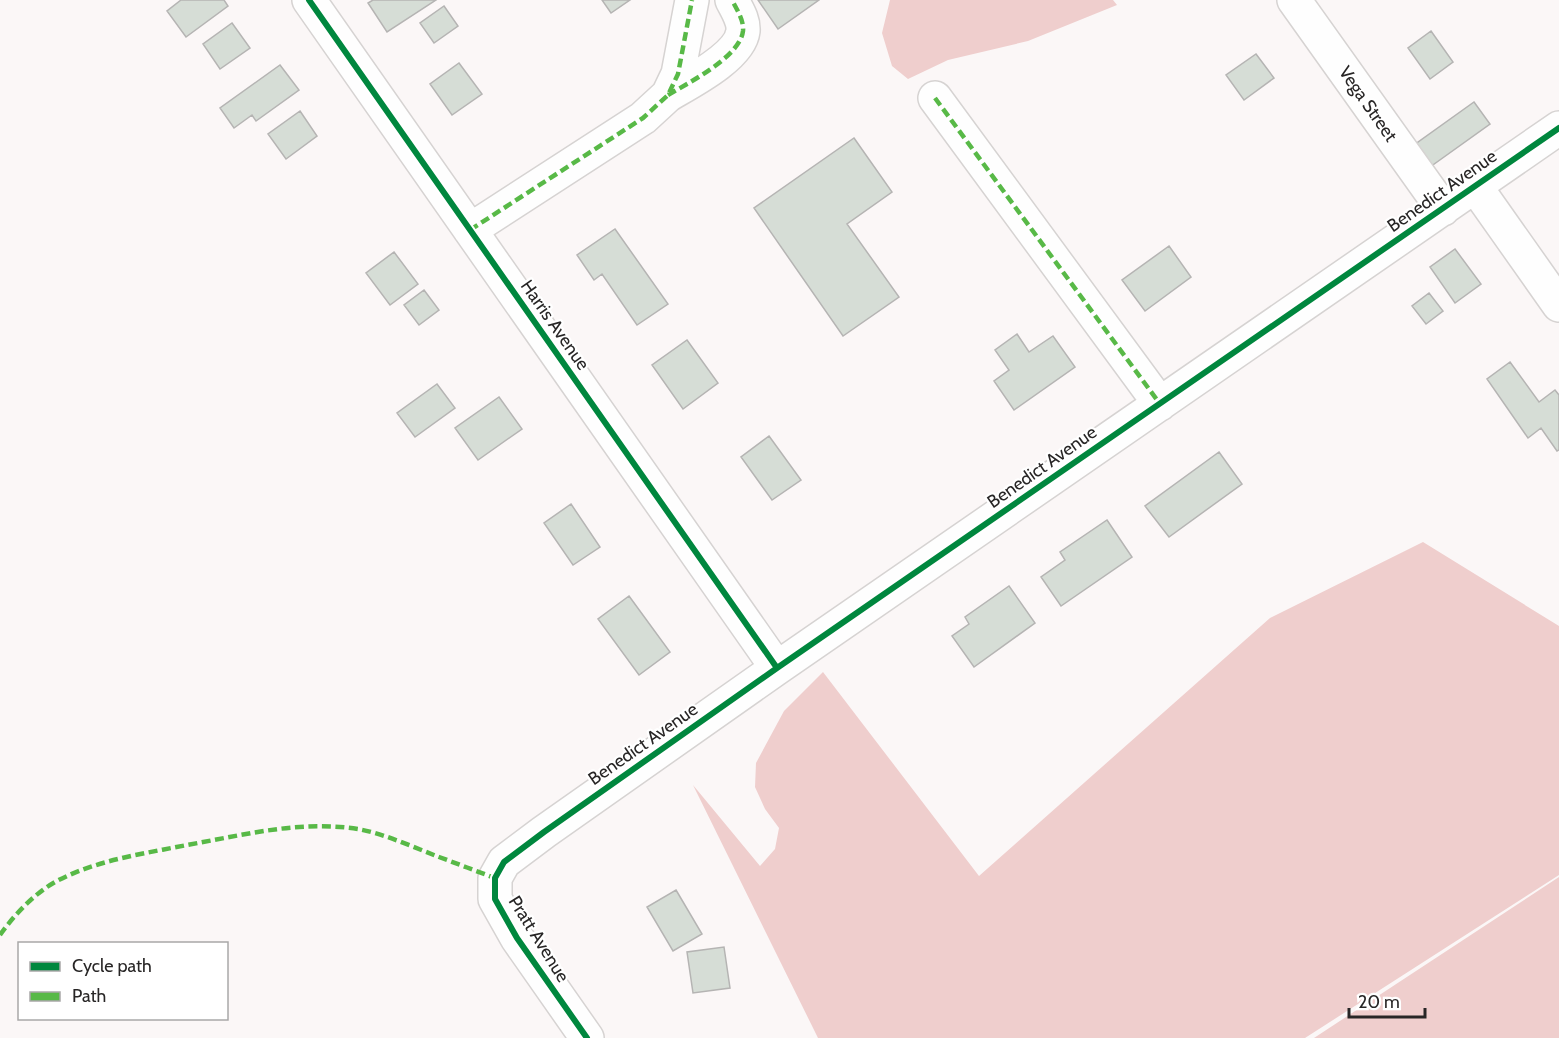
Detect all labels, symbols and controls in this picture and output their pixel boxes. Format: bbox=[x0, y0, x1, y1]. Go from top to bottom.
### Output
street label: Vega Street bbox=[1334, 62, 1402, 146]
street label: Benedict Avenue bbox=[1383, 145, 1501, 237]
street label: Harris Avenue bbox=[516, 276, 594, 374]
street label: Benedict Avenue bbox=[983, 421, 1101, 513]
street label: Benedict Avenue bbox=[584, 698, 702, 790]
street label: Pratt Avenue bbox=[504, 892, 574, 986]
legend bbox=[18, 942, 228, 1020]
text: Cycle path bbox=[72, 955, 152, 977]
scale bar bbox=[1349, 981, 1426, 1019]
text: Path bbox=[72, 985, 106, 1007]
text: 20 m bbox=[1358, 991, 1400, 1013]

